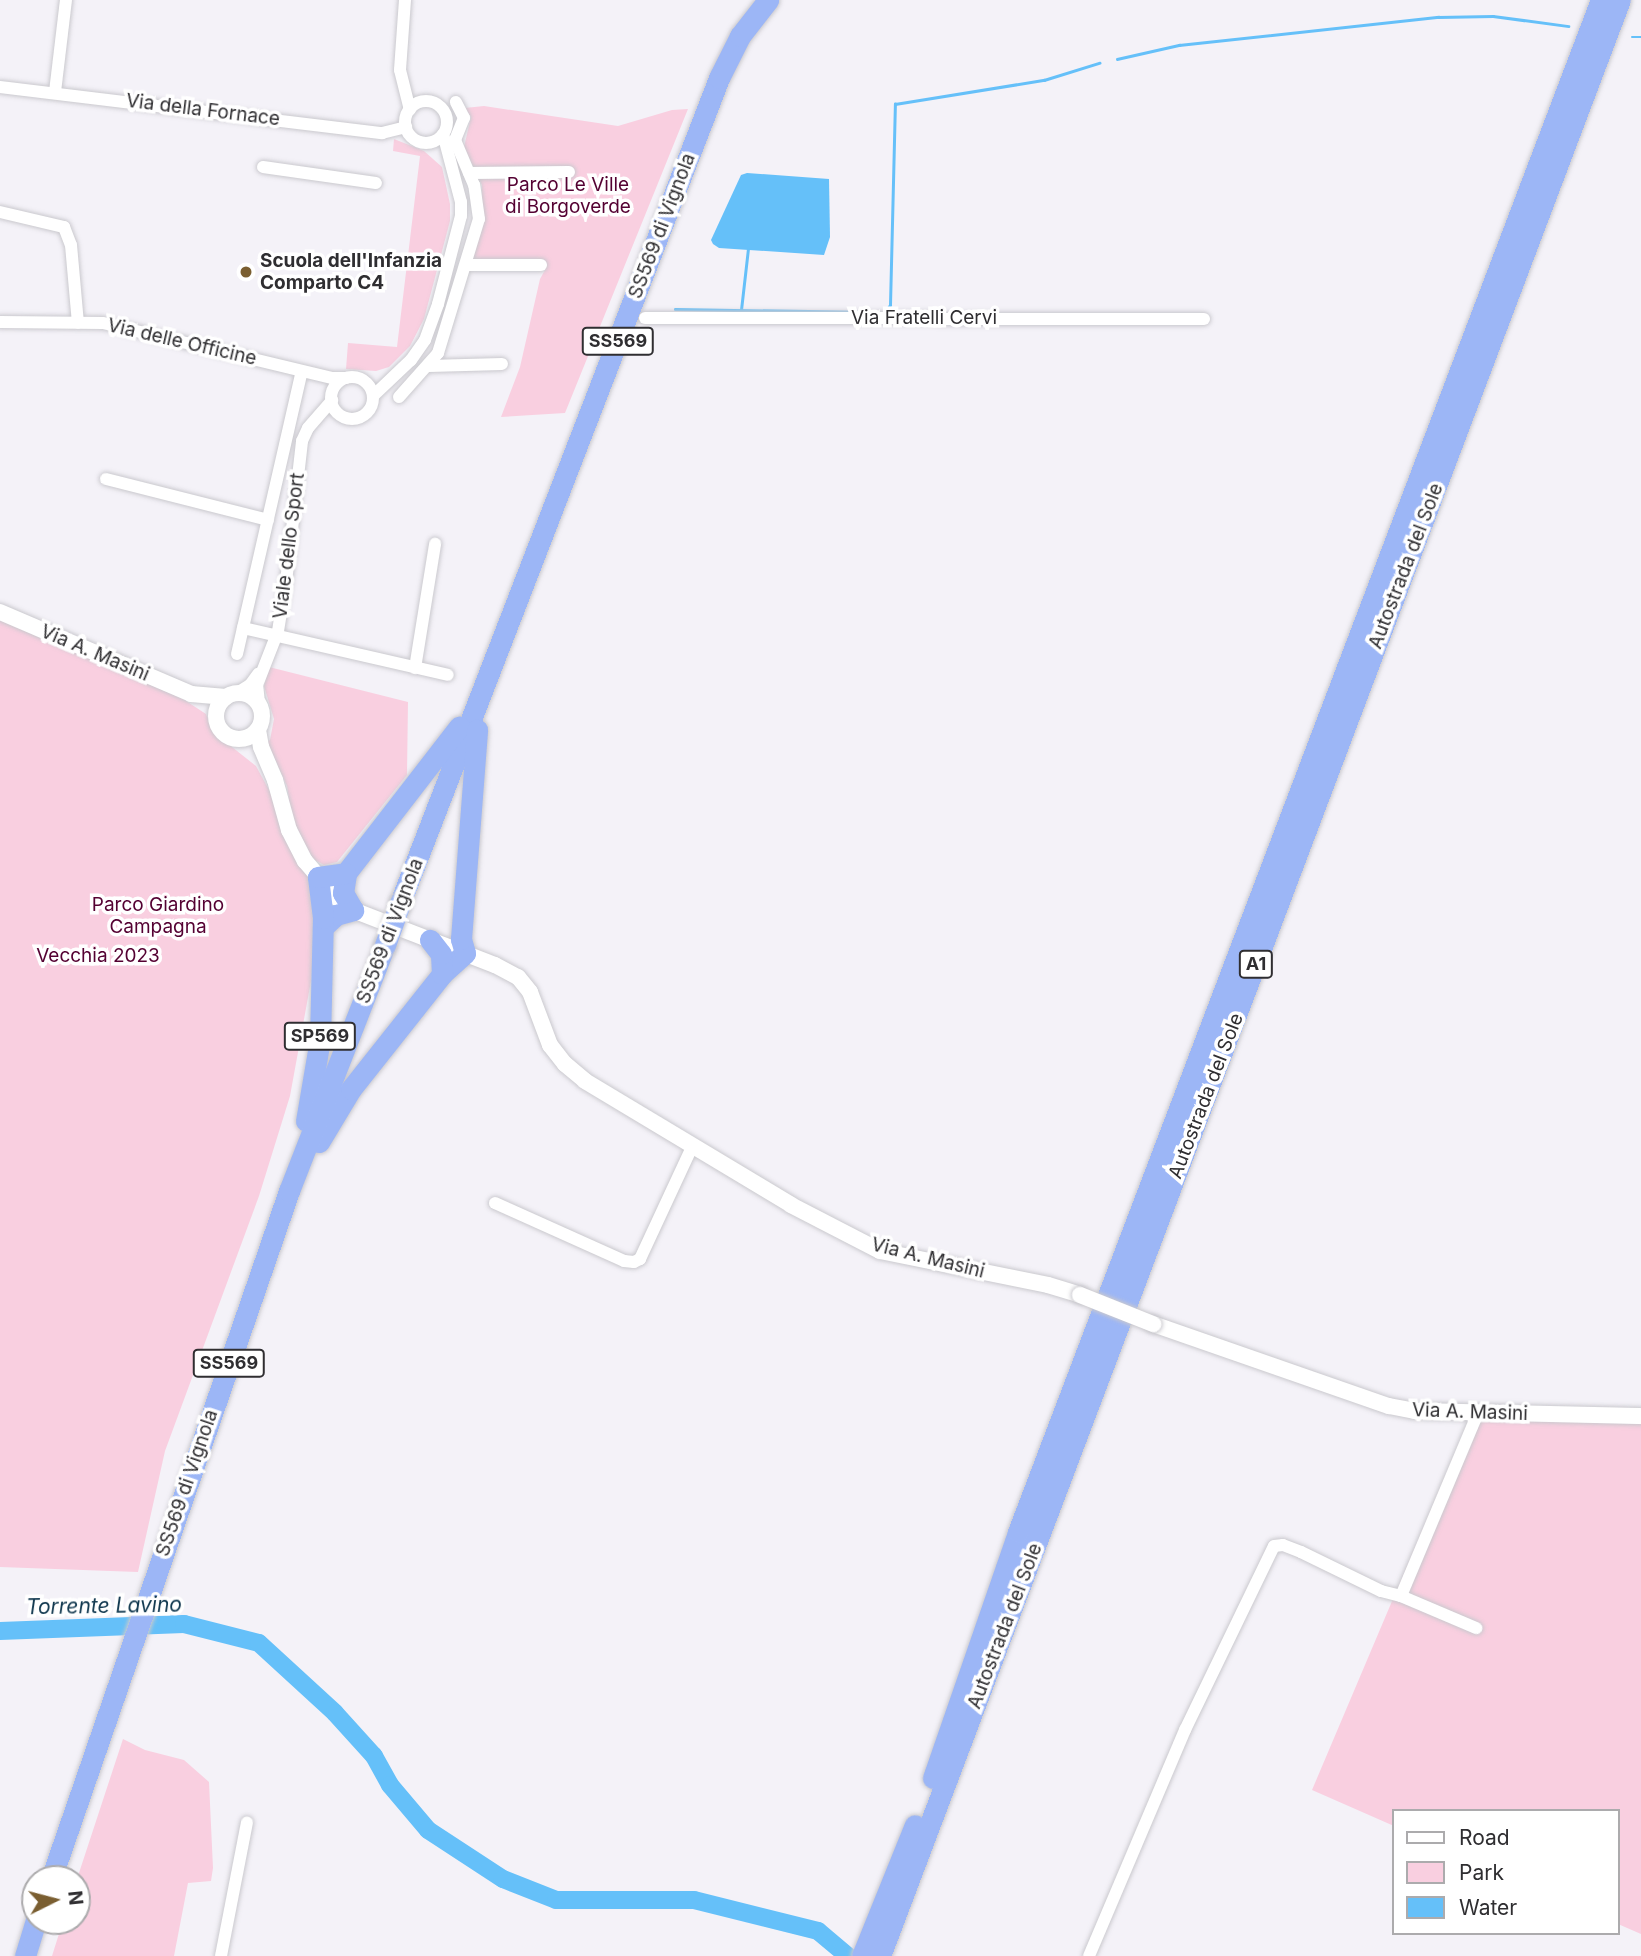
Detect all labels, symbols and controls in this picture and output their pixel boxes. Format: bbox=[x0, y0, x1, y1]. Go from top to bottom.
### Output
street label: Via della Fornace bbox=[125, 89, 281, 131]
street label: SS569 di Vignola bbox=[624, 150, 700, 302]
park label: Parco Le Ville di Borgoverde bbox=[505, 174, 631, 218]
place label: Scuola dell'Infanzia Comparto C4 bbox=[260, 250, 442, 294]
marker: Scuola dell'Infanzia Comparto C4 bbox=[238, 264, 254, 280]
street label: Via Fratelli Cervi bbox=[851, 307, 997, 329]
street label: Via delle Officine bbox=[105, 314, 259, 370]
road number: SS569 bbox=[581, 326, 655, 356]
street label: Viale dello Sport bbox=[269, 472, 309, 620]
street label: Autostrada del Sole bbox=[1364, 480, 1448, 652]
street label: Via A. Masini bbox=[37, 620, 153, 686]
street label: SS569 di Vignola bbox=[352, 855, 428, 1007]
park label: Parco Giardino Campagna bbox=[92, 894, 224, 938]
park label: Vecchia 2023 bbox=[36, 945, 160, 967]
road number: A1 bbox=[1238, 950, 1274, 979]
street label: Autostrada del Sole bbox=[1164, 1010, 1248, 1182]
road number: SP569 bbox=[283, 1021, 357, 1050]
street label: Via A. Masini bbox=[869, 1233, 987, 1283]
road number: SS569 bbox=[192, 1348, 266, 1378]
street label: Via A. Masini bbox=[1412, 1399, 1528, 1425]
street label: SS569 di Vignola bbox=[151, 1407, 223, 1559]
street label: Autostrada del Sole bbox=[963, 1540, 1047, 1712]
water label: Torrente Lavino bbox=[26, 1592, 182, 1620]
legend bbox=[1392, 1809, 1620, 1935]
text: Road bbox=[1459, 1825, 1510, 1850]
text: Park bbox=[1459, 1860, 1504, 1885]
north arrow bbox=[21, 1865, 91, 1935]
text: N bbox=[63, 1890, 88, 1906]
text: Water bbox=[1459, 1895, 1517, 1920]

